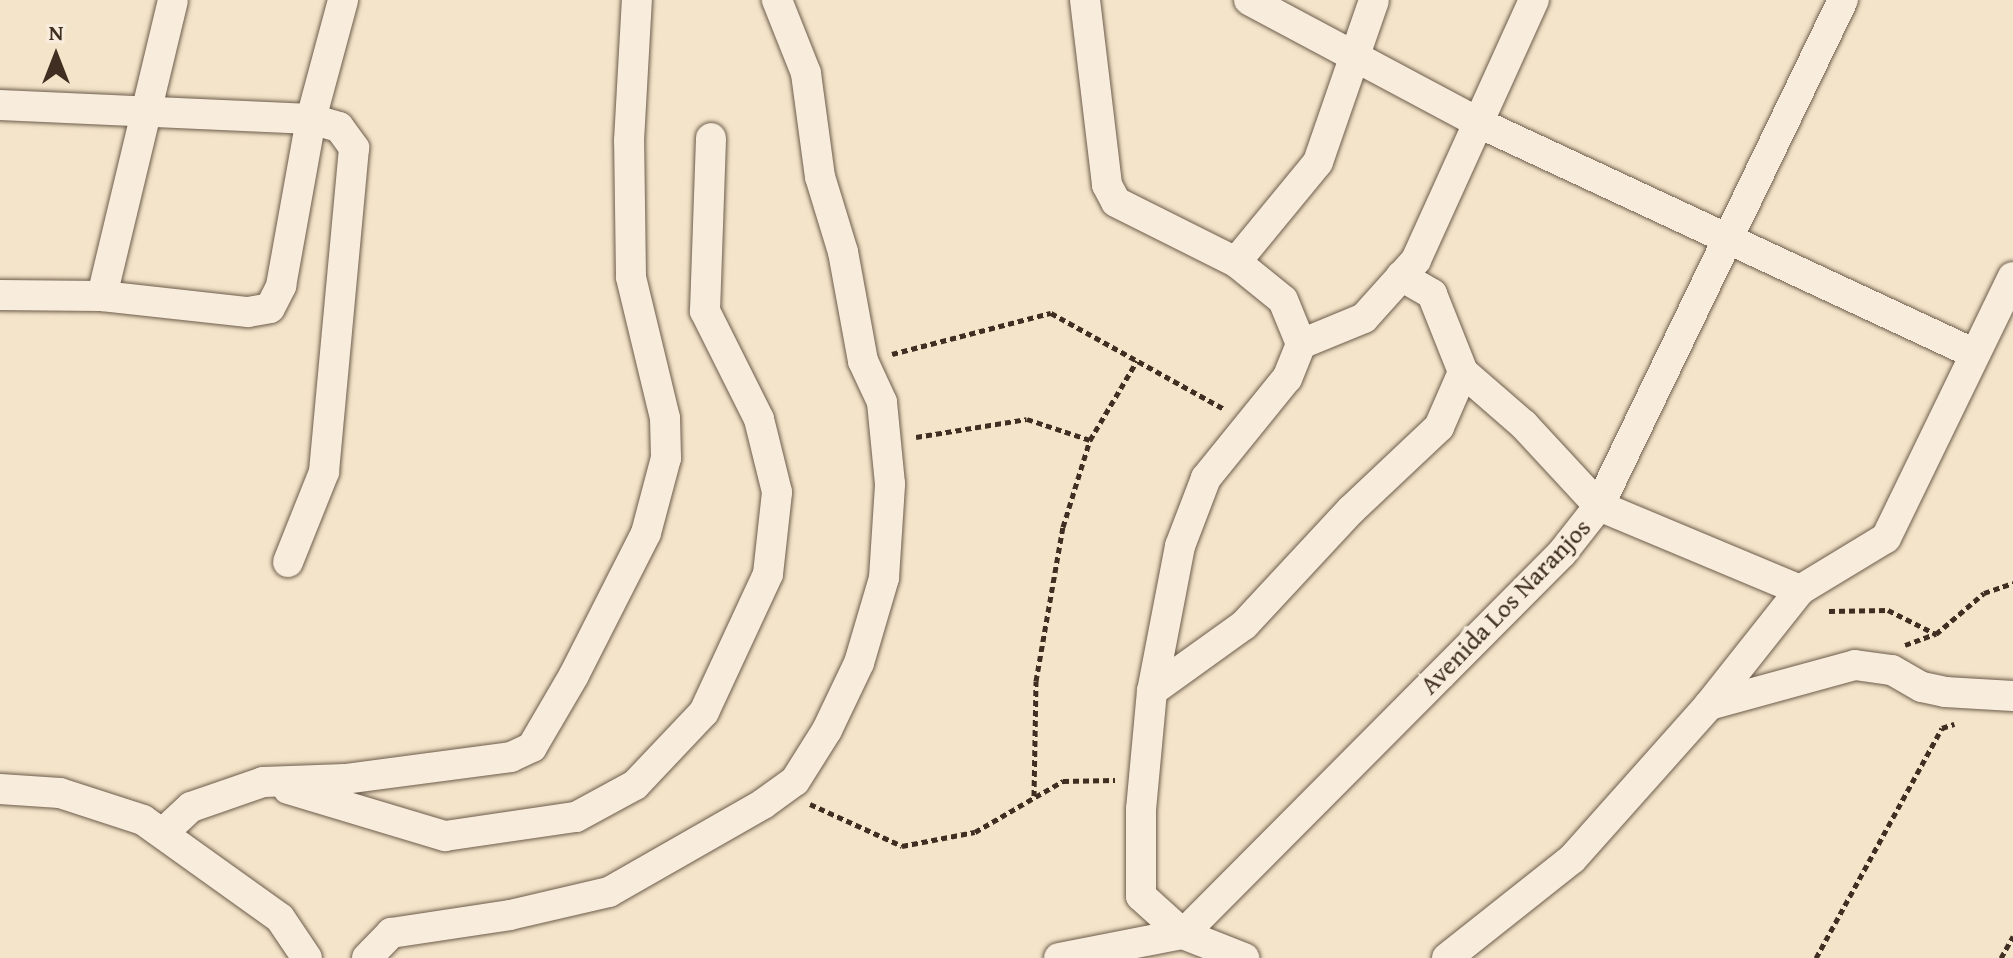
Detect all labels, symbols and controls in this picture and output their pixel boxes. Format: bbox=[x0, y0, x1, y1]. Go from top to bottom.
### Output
north arrow bbox=[16, 16, 96, 96]
text: N bbox=[49, 16, 63, 48]
street label: Avenida Los Naranjos bbox=[1413, 512, 1597, 700]

